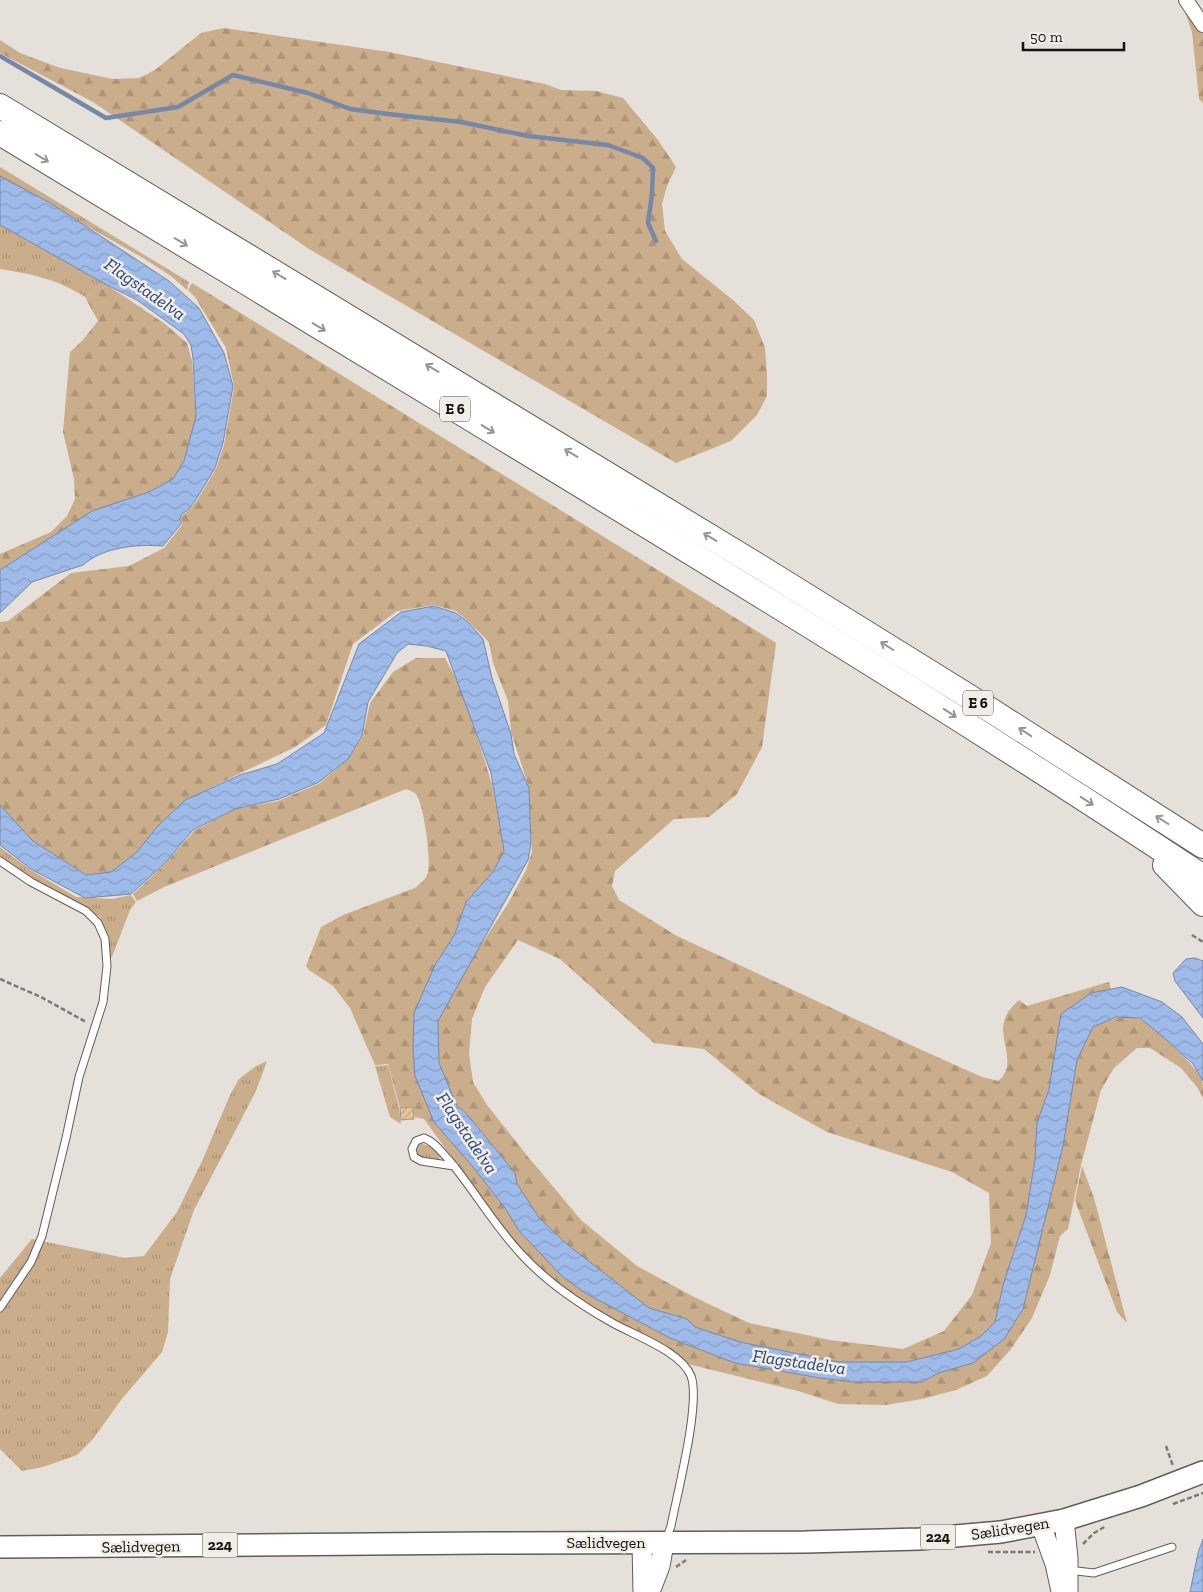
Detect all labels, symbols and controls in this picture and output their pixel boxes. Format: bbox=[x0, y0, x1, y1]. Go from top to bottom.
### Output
scale bar bbox=[1023, 20, 1124, 52]
text: 50 m bbox=[1030, 28, 1063, 46]
one-way arrow bbox=[34, 153, 48, 163]
one-way arrow bbox=[173, 238, 187, 248]
water label: Flagstadelva bbox=[100, 253, 190, 325]
one-way arrow bbox=[272, 270, 286, 280]
one-way arrow bbox=[312, 322, 326, 332]
one-way arrow bbox=[426, 363, 440, 373]
road number: E 6 bbox=[440, 396, 470, 422]
one-way arrow bbox=[481, 425, 495, 435]
one-way arrow bbox=[565, 447, 579, 457]
one-way arrow bbox=[704, 532, 718, 542]
one-way arrow bbox=[880, 641, 894, 651]
road number: E 6 bbox=[963, 690, 993, 716]
one-way arrow bbox=[943, 709, 957, 719]
one-way arrow bbox=[1018, 727, 1032, 737]
one-way arrow bbox=[1080, 796, 1094, 806]
one-way arrow bbox=[1155, 814, 1169, 824]
water label: Flagstadelva bbox=[432, 1088, 502, 1178]
water label: Flagstadelva bbox=[751, 1345, 847, 1379]
street label: Sælidvegen bbox=[970, 1513, 1051, 1544]
road number: 224 bbox=[920, 1524, 956, 1550]
road number: 224 bbox=[202, 1532, 238, 1558]
street label: Sælidvegen bbox=[567, 1533, 646, 1552]
street label: Sælidvegen bbox=[101, 1536, 181, 1557]

